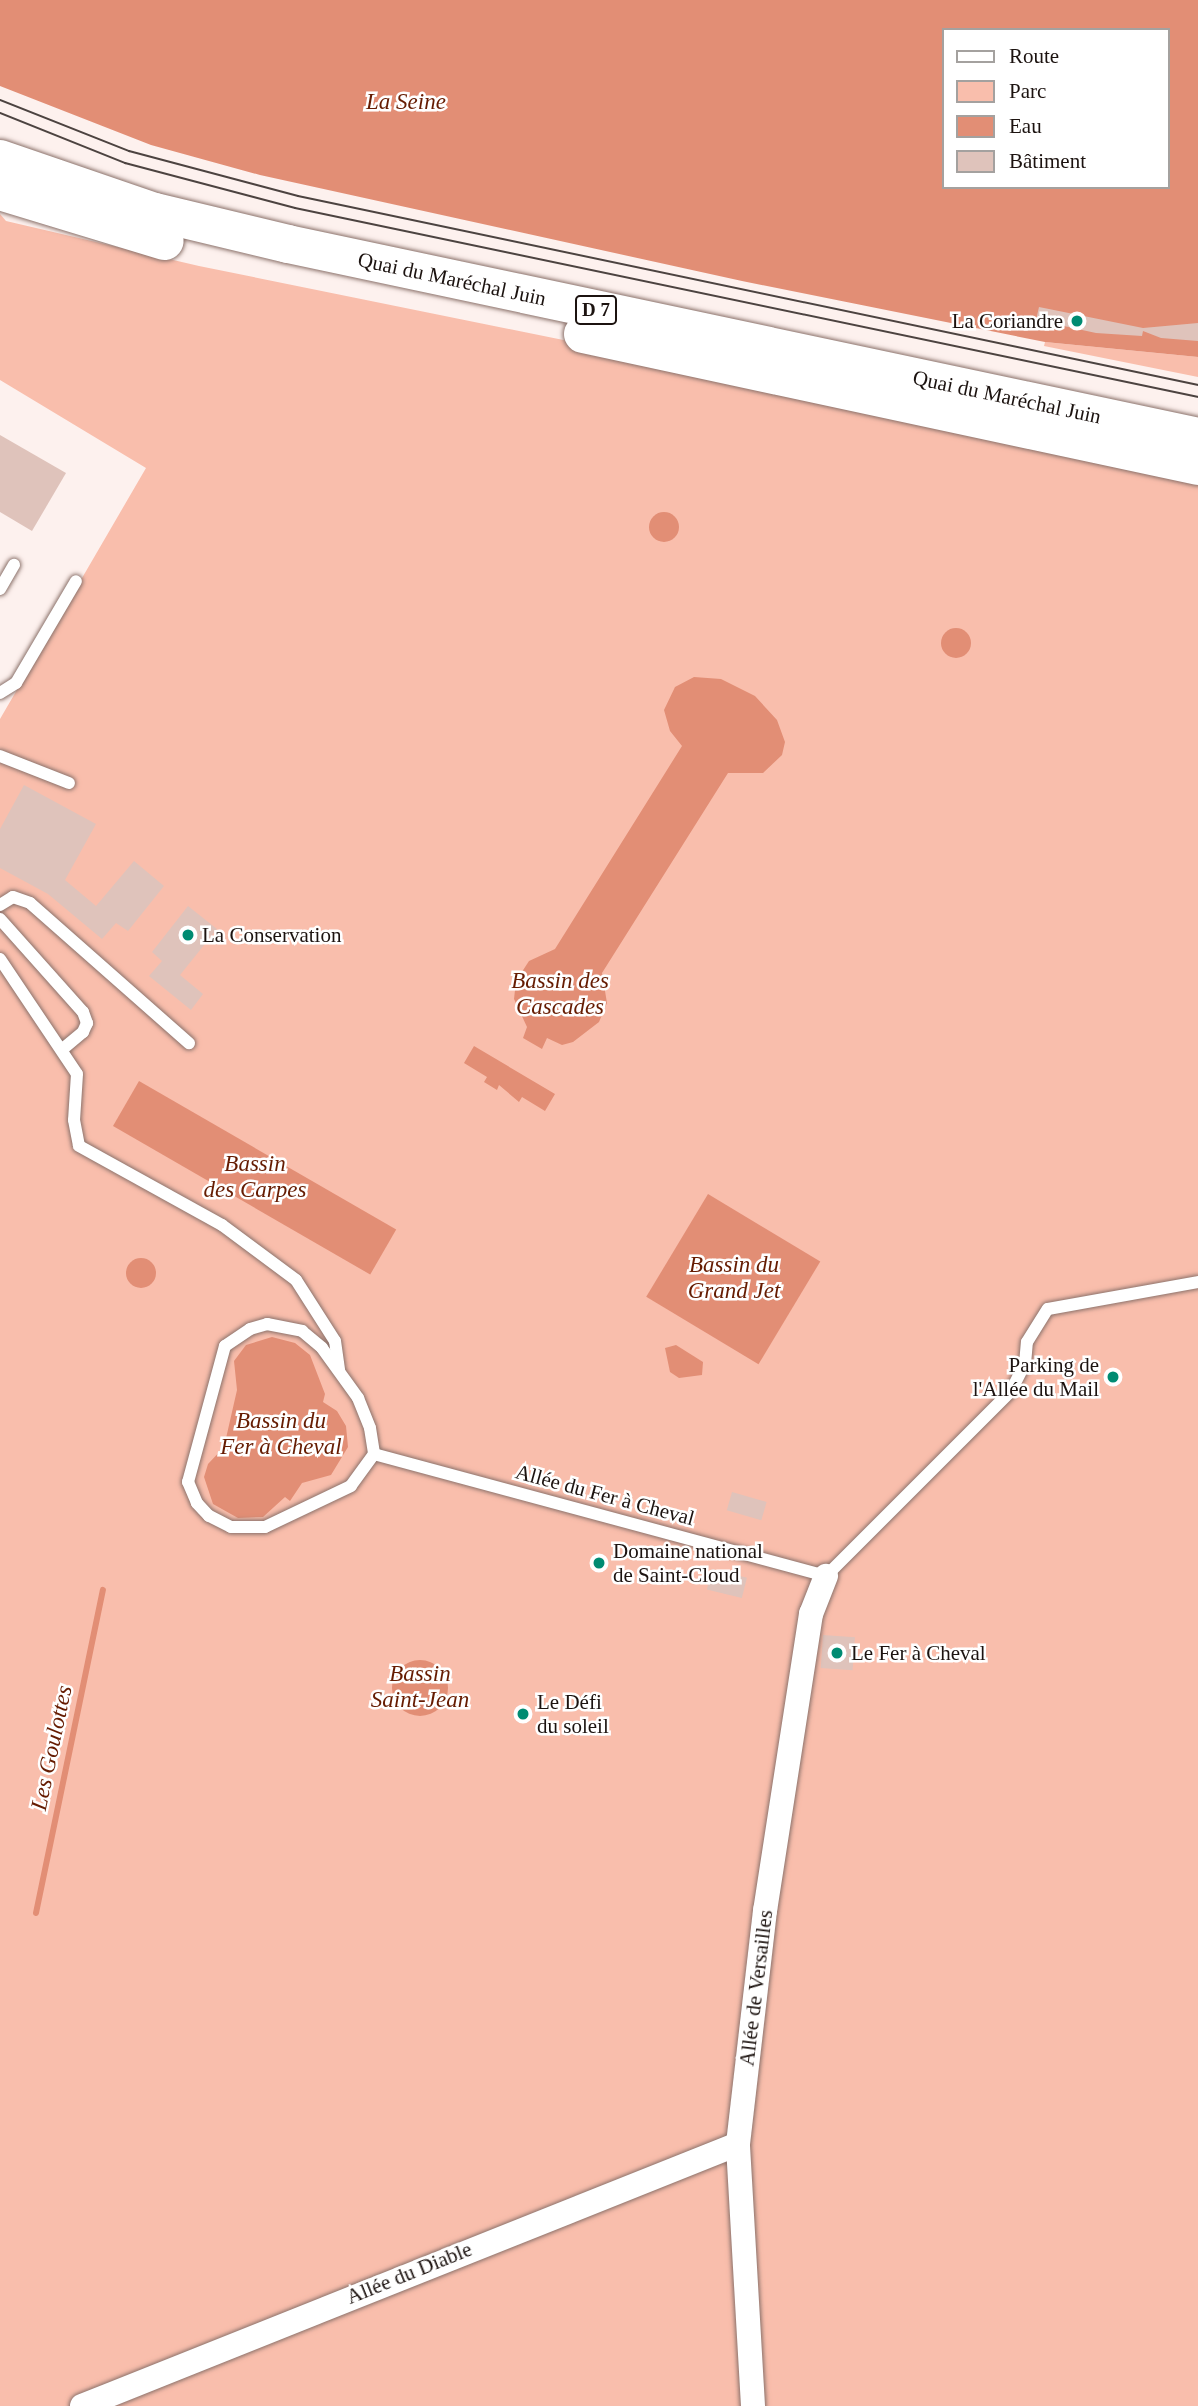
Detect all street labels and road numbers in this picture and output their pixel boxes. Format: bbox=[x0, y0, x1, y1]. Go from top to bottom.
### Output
street label: Quai du Maréchal Juin bbox=[356, 247, 548, 311]
road number: D 7 bbox=[575, 294, 617, 326]
street label: Quai du Maréchal Juin bbox=[911, 365, 1103, 429]
street label: Allée du Fer à Cheval bbox=[513, 1459, 697, 1531]
street label: Allée de Versailles bbox=[734, 1908, 778, 2068]
street label: Allée du Diable bbox=[343, 2236, 475, 2310]

